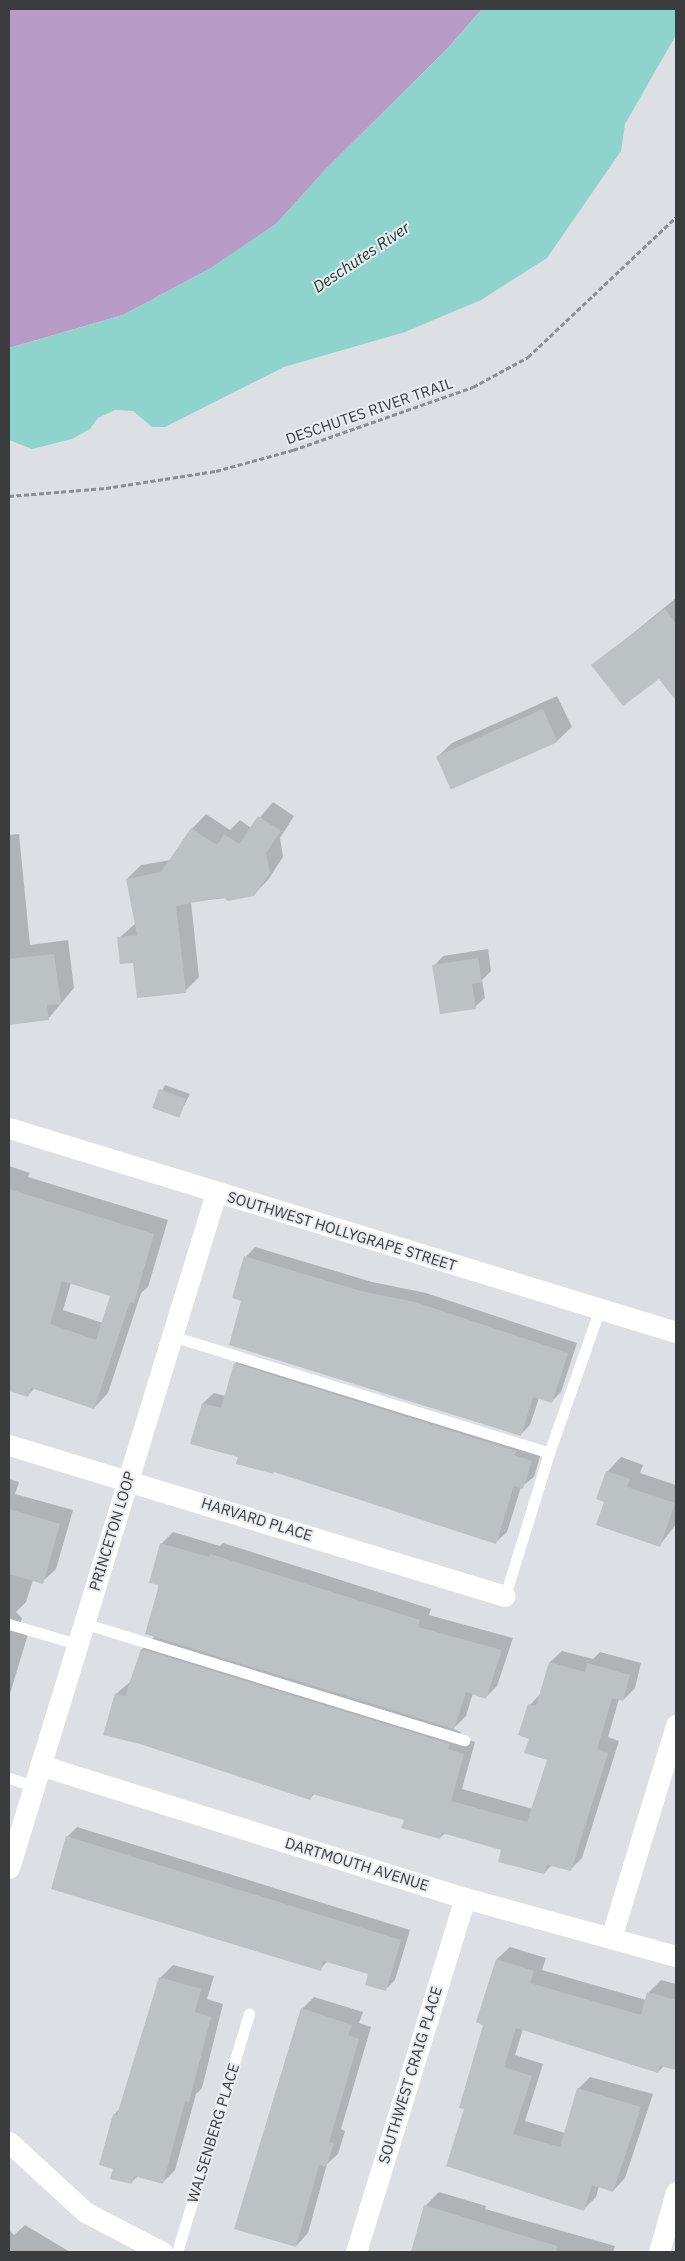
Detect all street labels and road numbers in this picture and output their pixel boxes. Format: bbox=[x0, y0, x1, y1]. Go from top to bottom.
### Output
street label: DESCHUTES RIVER TRAIL bbox=[283, 374, 455, 448]
street label: SOUTHWEST HOLLYGRAPE STREET bbox=[225, 1187, 459, 1275]
street label: PRINCETON LOOP bbox=[85, 1469, 139, 1593]
street label: HARVARD PLACE bbox=[199, 1494, 315, 1544]
street label: DARTMOUTH AVENUE bbox=[283, 1834, 431, 1894]
street label: SOUTHWEST CRAIG PLACE bbox=[374, 1984, 446, 2166]
street label: WALSENBERG PLACE bbox=[183, 2061, 243, 2205]

